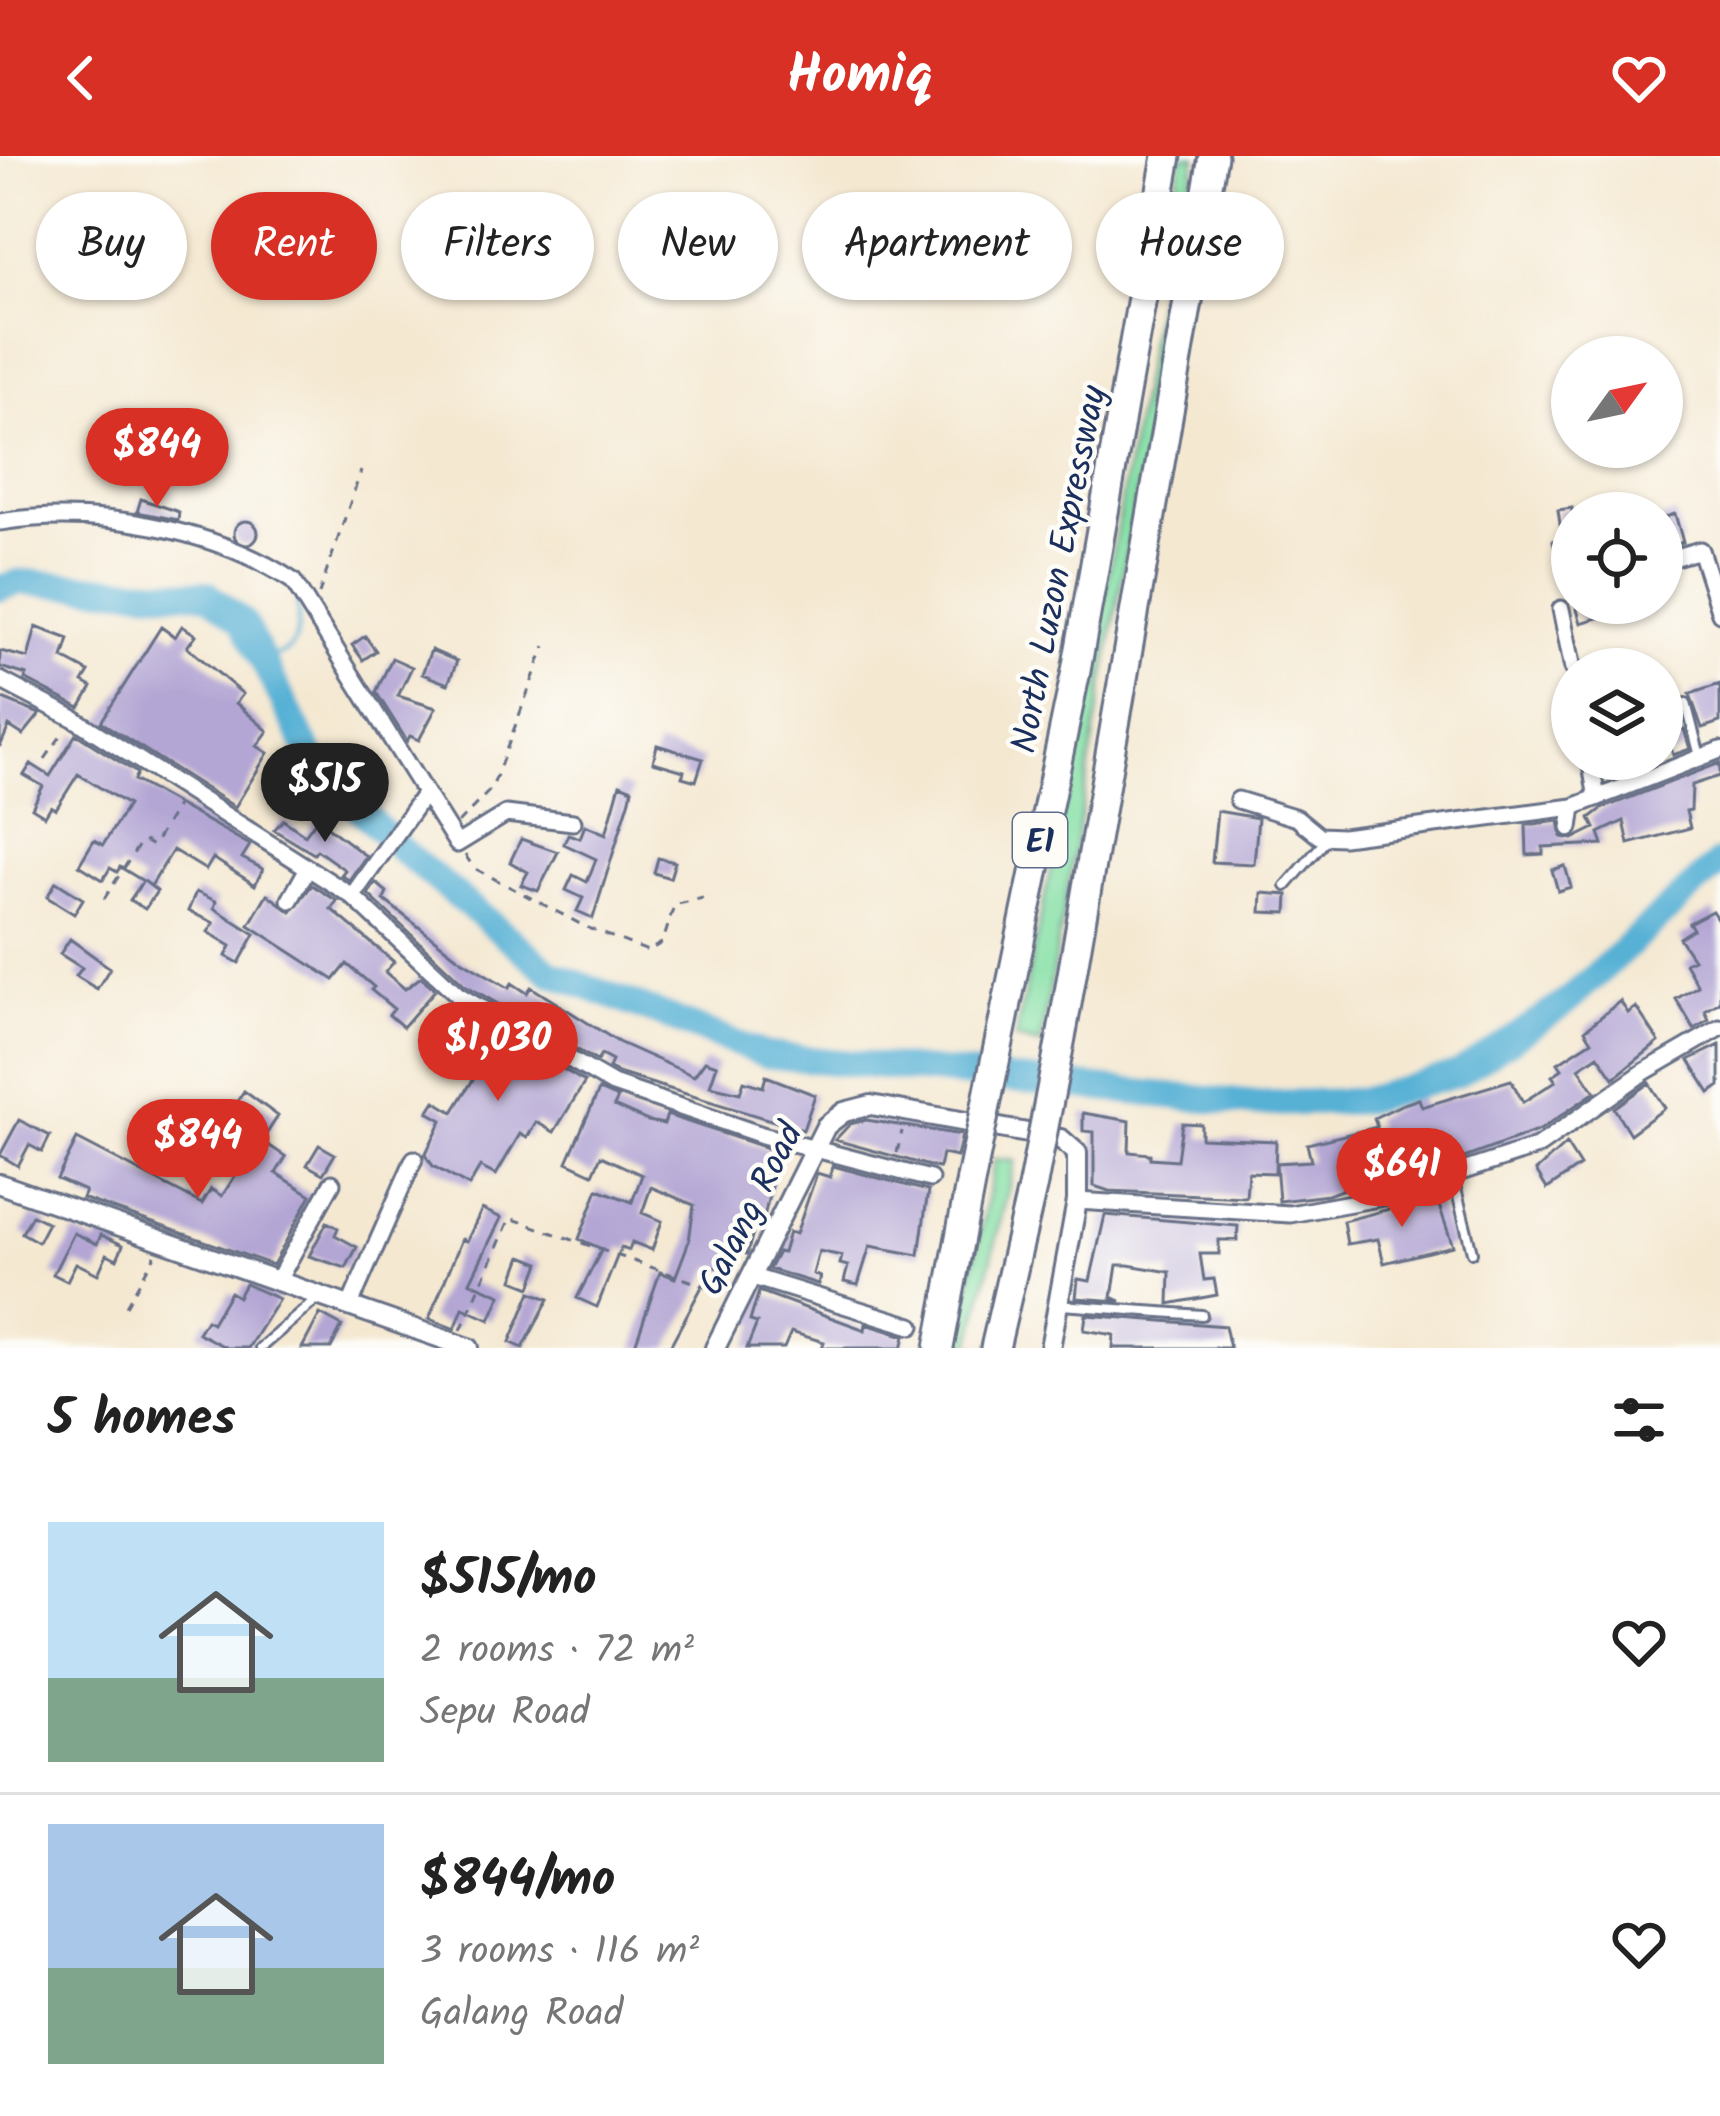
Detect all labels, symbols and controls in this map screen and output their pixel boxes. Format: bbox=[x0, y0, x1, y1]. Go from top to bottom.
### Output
text: Homiq bbox=[787, 35, 933, 121]
icon: back bbox=[48, 45, 114, 111]
icon: heart bbox=[1606, 45, 1672, 111]
chip: Buy bbox=[36, 192, 187, 300]
chip: Rent bbox=[211, 192, 377, 300]
chip: Filters bbox=[401, 192, 594, 300]
chip: New bbox=[618, 192, 778, 300]
chip: Apartment bbox=[802, 192, 1072, 300]
chip: House bbox=[1096, 192, 1284, 300]
north arrow bbox=[1551, 336, 1683, 468]
map controls bbox=[1551, 336, 1683, 780]
street label: North Luzon Expressway bbox=[997, 380, 1124, 758]
pin: $844 bbox=[86, 408, 228, 510]
text: $844 bbox=[113, 416, 201, 478]
button: locate bbox=[1551, 492, 1683, 624]
button: layers bbox=[1551, 648, 1683, 780]
pin: $515 bbox=[254, 743, 396, 845]
text: $515 bbox=[288, 751, 362, 813]
road number: E1 bbox=[1013, 813, 1067, 867]
pin: $1,030 bbox=[400, 1002, 596, 1104]
text: $1,030 bbox=[445, 1010, 551, 1072]
pin: $844 bbox=[127, 1099, 269, 1201]
text: $844 bbox=[154, 1107, 242, 1169]
street label: Galang Road bbox=[684, 1112, 821, 1306]
pin: $641 bbox=[1331, 1128, 1473, 1230]
text: $641 bbox=[1363, 1136, 1441, 1198]
text: 5 homes bbox=[48, 1380, 236, 1461]
icon: filters bbox=[1606, 1387, 1672, 1453]
text: $515/mo bbox=[420, 1540, 597, 1621]
icon: home bbox=[144, 1570, 288, 1714]
icon: heart bbox=[1606, 1609, 1672, 1675]
text: 2 rooms · 72 m² bbox=[420, 1621, 694, 1683]
text: Sepu Road bbox=[420, 1683, 590, 1745]
text: $844/mo bbox=[420, 1841, 615, 1922]
icon: home bbox=[144, 1872, 288, 2016]
icon: heart bbox=[1606, 1911, 1672, 1977]
text: 3 rooms · 116 m² bbox=[420, 1922, 699, 1984]
text: Galang Road bbox=[420, 1984, 623, 2046]

